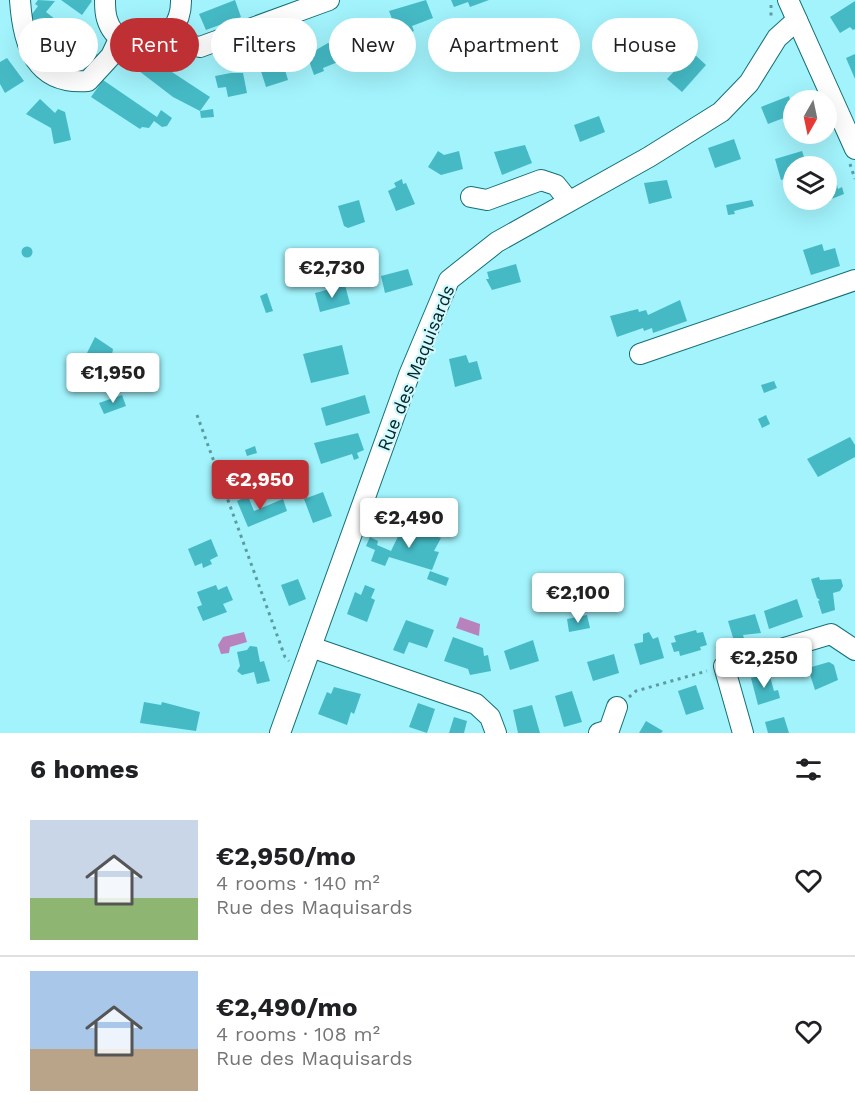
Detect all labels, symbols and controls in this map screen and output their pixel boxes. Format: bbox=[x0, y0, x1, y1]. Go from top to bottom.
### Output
chip: Buy bbox=[18, 18, 98, 72]
chip: Rent bbox=[110, 18, 199, 72]
chip: Filters bbox=[211, 18, 317, 72]
chip: New bbox=[329, 18, 416, 72]
chip: Apartment bbox=[428, 18, 580, 72]
chip: House bbox=[592, 18, 698, 72]
north arrow bbox=[783, 90, 837, 144]
map controls bbox=[783, 90, 837, 210]
button: layers bbox=[783, 156, 837, 210]
pin: €2,730 bbox=[283, 248, 381, 299]
text: €2,730 bbox=[299, 255, 365, 279]
street label: Rue des Maquisards bbox=[373, 282, 458, 454]
pin: €1,950 bbox=[64, 353, 162, 404]
text: €1,950 bbox=[80, 360, 146, 384]
pin: €2,950 bbox=[211, 460, 309, 511]
text: €2,950 bbox=[226, 467, 294, 491]
pin: €2,490 bbox=[360, 498, 458, 549]
text: €2,490 bbox=[374, 505, 444, 529]
pin: €2,100 bbox=[529, 573, 627, 624]
text: €2,100 bbox=[546, 580, 610, 604]
pin: €2,250 bbox=[715, 638, 813, 689]
text: €2,250 bbox=[730, 645, 798, 669]
icon: filters bbox=[792, 753, 825, 786]
text: 6 homes bbox=[30, 754, 139, 784]
text: €2,950/mo bbox=[216, 841, 356, 871]
icon: home bbox=[78, 844, 150, 916]
icon: heart bbox=[792, 864, 825, 897]
text: 4 rooms · 140 m² bbox=[216, 871, 380, 895]
text: Rue des Maquisards bbox=[216, 895, 412, 919]
text: €2,490/mo bbox=[216, 992, 357, 1022]
icon: home bbox=[78, 995, 150, 1067]
icon: heart bbox=[792, 1015, 825, 1048]
text: 4 rooms · 108 m² bbox=[216, 1022, 380, 1046]
text: Rue des Maquisards bbox=[216, 1046, 412, 1070]

